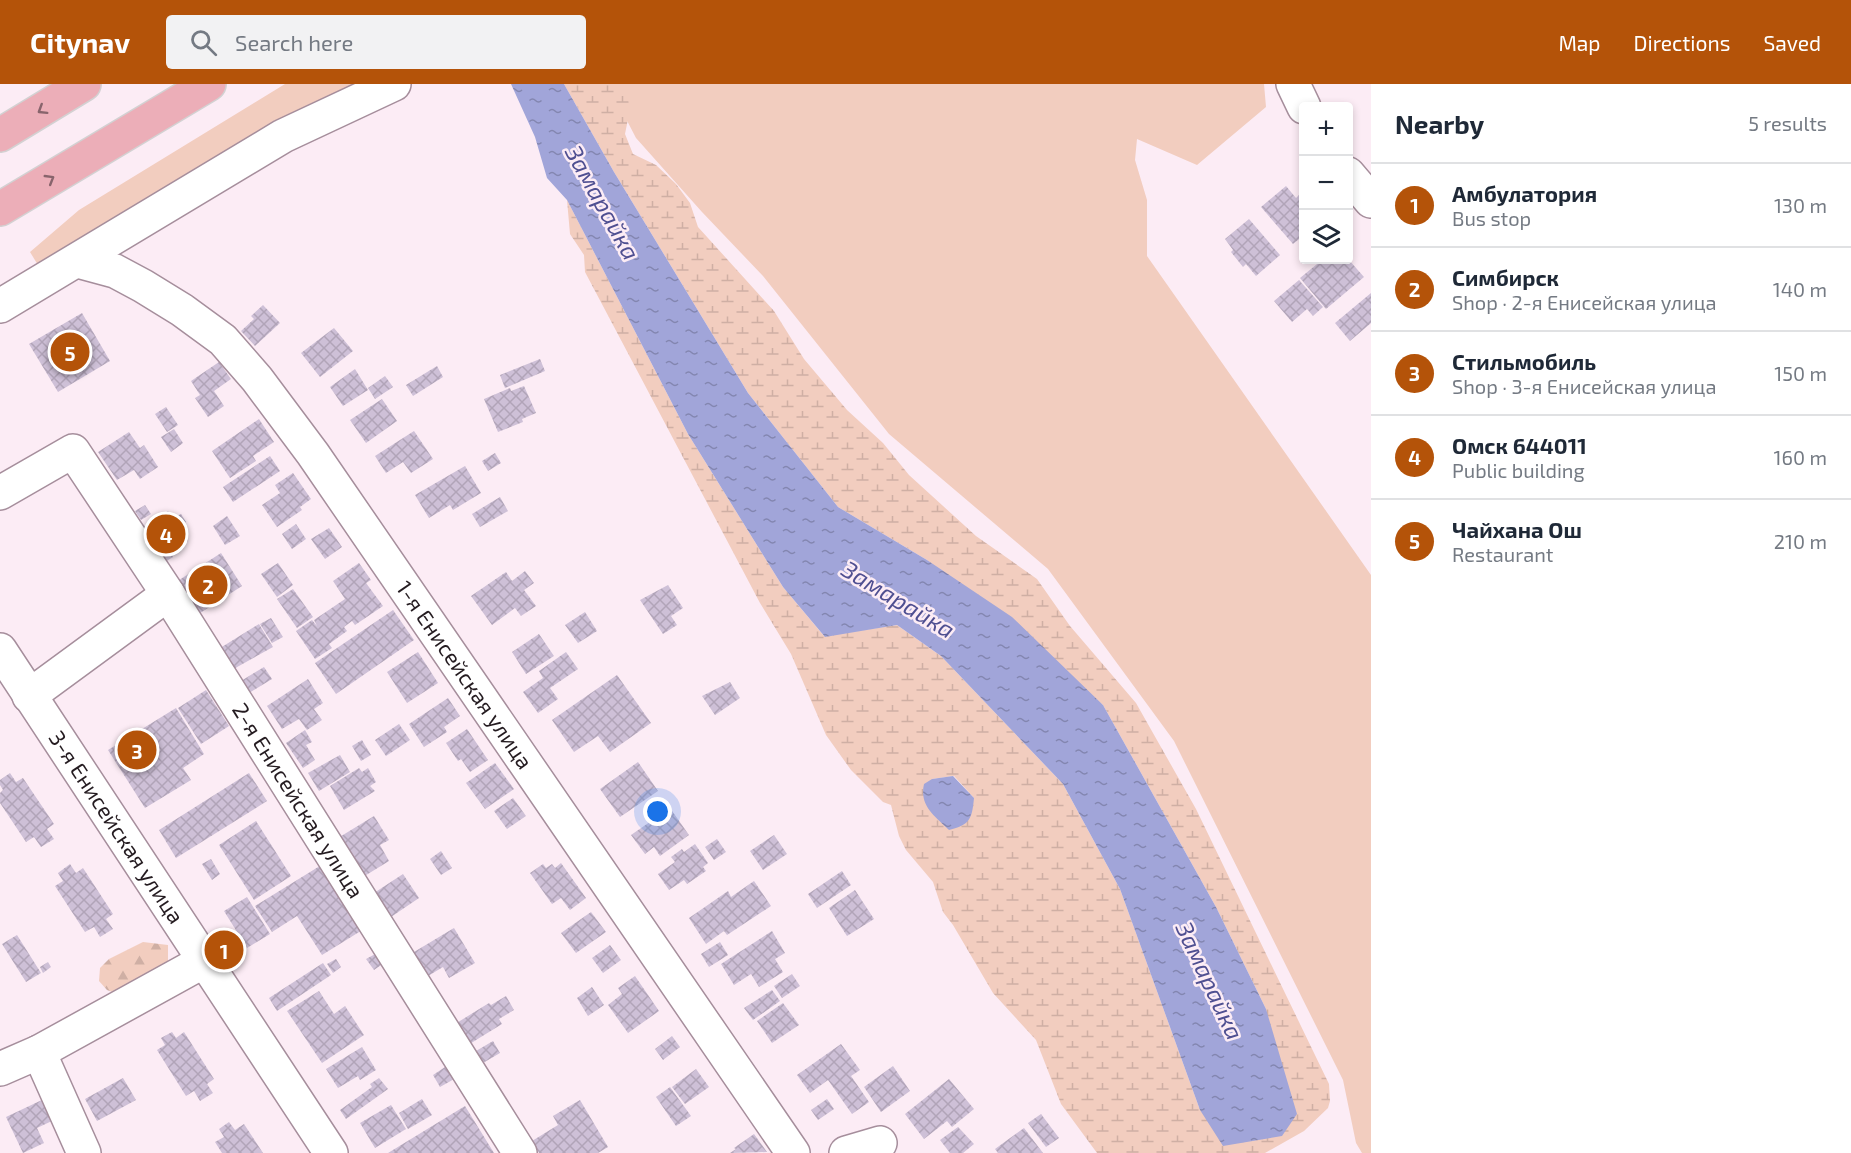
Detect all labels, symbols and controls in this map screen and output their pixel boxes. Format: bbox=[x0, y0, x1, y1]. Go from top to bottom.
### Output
search box bbox=[166, 15, 586, 69]
text: Citynav bbox=[30, 25, 130, 59]
icon: search bbox=[187, 26, 220, 59]
text: Search here bbox=[235, 29, 353, 55]
text: Map bbox=[1558, 30, 1601, 55]
text: Directions bbox=[1634, 30, 1730, 55]
text: Saved bbox=[1763, 30, 1821, 55]
one-way arrow bbox=[38, 102, 48, 114]
map controls bbox=[1299, 102, 1353, 264]
button: + bbox=[1299, 102, 1353, 156]
text: Nearby bbox=[1395, 108, 1484, 139]
text: 5 results bbox=[1748, 111, 1827, 135]
water label: Замарайка bbox=[559, 139, 647, 265]
button: − bbox=[1299, 156, 1353, 210]
one-way arrow bbox=[44, 174, 54, 186]
text: Амбулатория bbox=[1452, 180, 1597, 206]
text: 1 bbox=[1410, 193, 1419, 217]
text: 130 m bbox=[1774, 193, 1827, 217]
text: Bus stop bbox=[1452, 206, 1531, 230]
button: layers bbox=[1299, 210, 1353, 264]
text: Симбирск bbox=[1452, 264, 1559, 290]
text: 2 bbox=[1409, 277, 1420, 301]
text: 140 m bbox=[1773, 277, 1827, 301]
text: Shop · 2-я Енисейская улица bbox=[1452, 290, 1717, 314]
pin: 5 bbox=[50, 330, 90, 374]
text: Стильмобиль bbox=[1452, 348, 1596, 374]
text: 3 bbox=[1409, 361, 1420, 385]
text: 150 m bbox=[1774, 361, 1827, 385]
text: Shop · 3-я Енисейская улица bbox=[1452, 374, 1716, 398]
text: Омск 644011 bbox=[1452, 432, 1587, 458]
text: 4 bbox=[1408, 445, 1421, 469]
text: 160 m bbox=[1774, 445, 1827, 469]
text: Public building bbox=[1452, 458, 1585, 482]
pin: 4 bbox=[146, 512, 186, 556]
text: Чайхана Ош bbox=[1452, 516, 1582, 542]
text: 5 bbox=[1409, 529, 1420, 553]
text: 210 m bbox=[1774, 529, 1827, 553]
text: Restaurant bbox=[1452, 542, 1553, 566]
water label: Замарайка bbox=[836, 553, 960, 644]
pin: 2 bbox=[188, 562, 228, 608]
street label: 1-я Енисейская улица bbox=[392, 575, 539, 773]
street label: 2-я Енисейская улица bbox=[228, 698, 370, 902]
street label: 3-я Енисейская улица bbox=[43, 725, 187, 929]
pin: 3 bbox=[118, 728, 156, 772]
your location bbox=[643, 797, 672, 826]
water label: Замарайка bbox=[1170, 916, 1250, 1044]
pin: 1 bbox=[204, 928, 244, 972]

